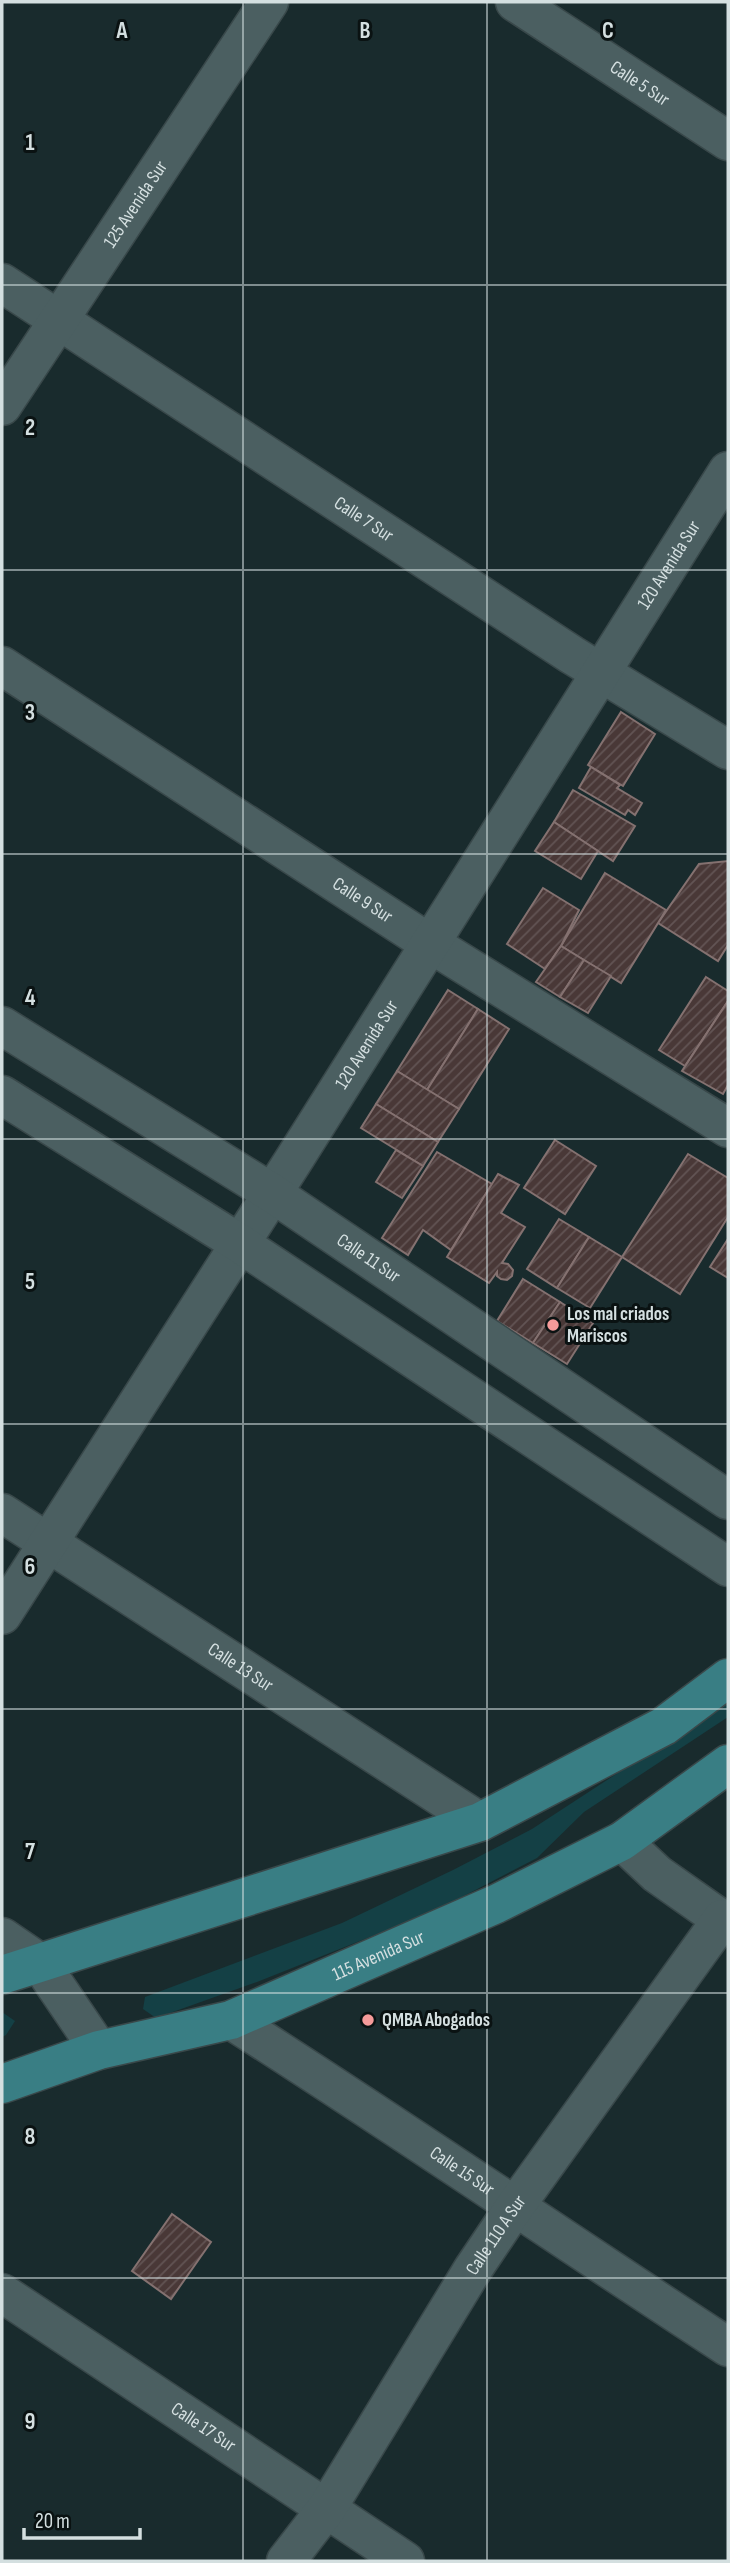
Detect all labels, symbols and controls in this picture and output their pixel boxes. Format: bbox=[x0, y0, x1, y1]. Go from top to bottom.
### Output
text: A bbox=[116, 17, 129, 45]
text: B bbox=[360, 17, 371, 45]
text: C bbox=[602, 17, 614, 45]
street label: Calle 5 Sur bbox=[606, 56, 674, 111]
text: 1 bbox=[25, 129, 35, 157]
street label: 125 Avenida Sur bbox=[98, 156, 173, 252]
text: 2 bbox=[25, 414, 35, 442]
street label: Calle 7 Sur bbox=[330, 491, 398, 547]
street label: 120 Avenida Sur bbox=[632, 516, 706, 613]
text: 3 bbox=[25, 699, 35, 727]
street label: Calle 9 Sur bbox=[328, 872, 398, 928]
text: 4 bbox=[25, 984, 36, 1012]
street label: 120 Avenida Sur bbox=[330, 995, 403, 1093]
street label: Calle 11 Sur bbox=[332, 1228, 405, 1288]
text: 5 bbox=[25, 1268, 35, 1296]
place label: Los mal criados Mariscos bbox=[567, 1303, 669, 1348]
marker: Los mal criados Mariscos bbox=[545, 1317, 561, 1333]
text: 6 bbox=[25, 1553, 35, 1581]
street label: Calle 13 Sur bbox=[204, 1638, 278, 1697]
text: 7 bbox=[25, 1838, 35, 1866]
street label: 115 Avenida Sur bbox=[329, 1925, 428, 1986]
place label: QMBA Abogados bbox=[382, 2009, 490, 2032]
marker: QMBA Abogados bbox=[360, 2012, 376, 2028]
text: 8 bbox=[25, 2123, 36, 2151]
street label: Calle 15 Sur bbox=[425, 2141, 499, 2201]
street label: Calle 110 A Sur bbox=[461, 2190, 531, 2279]
street label: Calle 17 Sur bbox=[167, 2397, 241, 2457]
text: 9 bbox=[25, 2408, 35, 2436]
scale bar bbox=[24, 2496, 140, 2540]
text: 20 m bbox=[35, 2509, 70, 2534]

